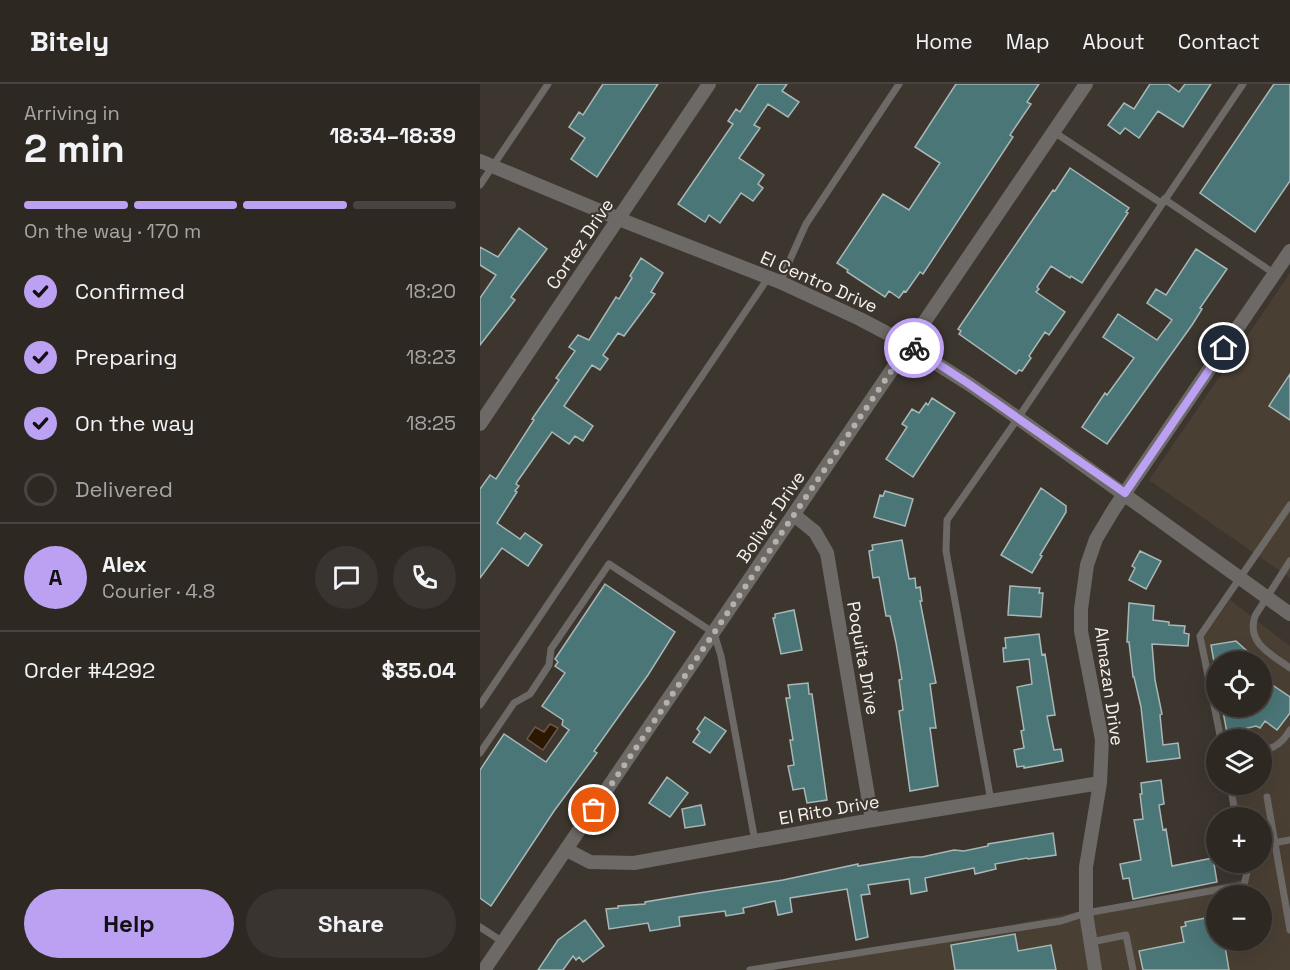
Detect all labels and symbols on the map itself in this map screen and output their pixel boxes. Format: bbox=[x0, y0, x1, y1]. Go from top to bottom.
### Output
street label: Cortez Drive bbox=[541, 194, 618, 294]
street label: El Centro Drive bbox=[757, 245, 881, 318]
courier bbox=[884, 318, 944, 378]
pin bbox=[1198, 322, 1249, 373]
street label: Bolivar Drive bbox=[731, 466, 810, 567]
street label: Poquita Drive bbox=[842, 599, 885, 717]
street label: Almazan Drive bbox=[1090, 625, 1129, 747]
pin bbox=[568, 784, 619, 835]
street label: El Rito Drive bbox=[777, 789, 881, 830]

